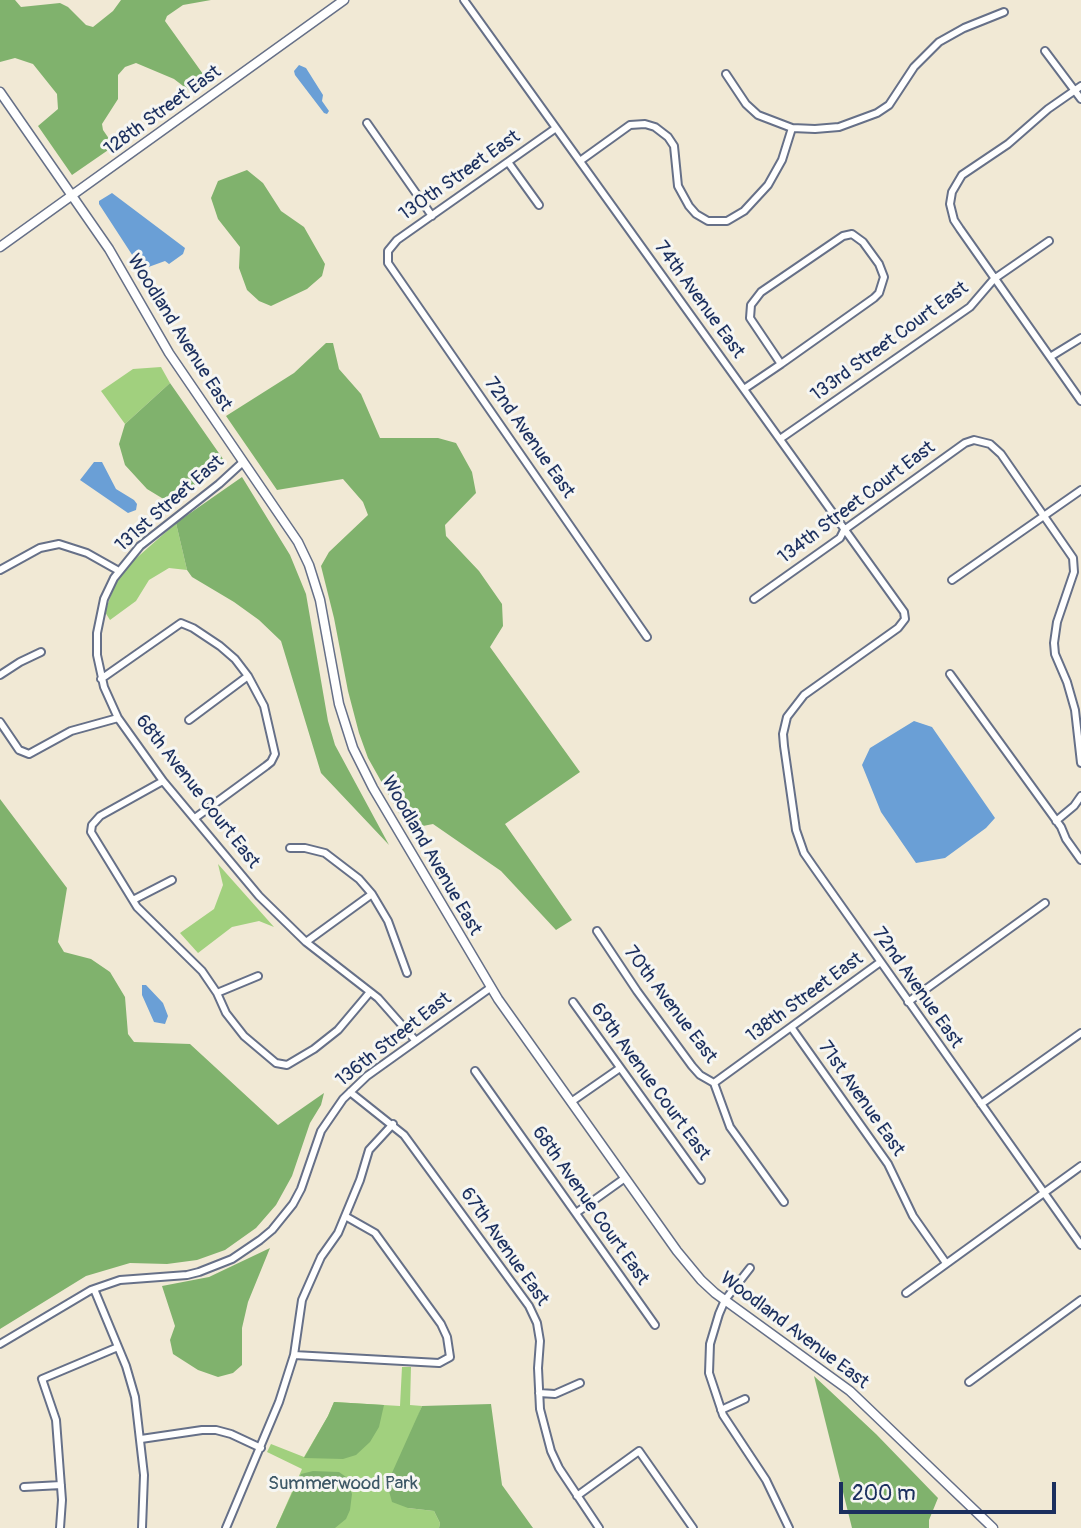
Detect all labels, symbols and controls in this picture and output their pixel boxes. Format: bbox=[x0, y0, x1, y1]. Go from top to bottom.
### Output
street label: 128th Street East bbox=[100, 61, 226, 161]
street label: 130th Street East bbox=[395, 126, 525, 226]
street label: 74th Avenue East bbox=[649, 237, 749, 363]
street label: Woodland Avenue East bbox=[122, 250, 236, 416]
street label: 133rd Street Court East bbox=[807, 277, 973, 407]
street label: 72nd Avenue East bbox=[479, 373, 579, 503]
street label: 134th Street Court East bbox=[774, 437, 940, 569]
street label: 131st Street East bbox=[111, 451, 229, 557]
street label: 68th Avenue Court East bbox=[130, 711, 264, 873]
street label: Woodland Avenue East bbox=[376, 772, 486, 940]
street label: 72nd Avenue East bbox=[867, 923, 967, 1053]
street label: 70th Avenue East bbox=[618, 942, 722, 1068]
street label: 138th Street East bbox=[742, 948, 868, 1048]
street label: 136th Street East bbox=[332, 988, 456, 1092]
street label: 69th Avenue Court East bbox=[585, 999, 715, 1165]
street label: 71st Avenue East bbox=[813, 1037, 909, 1161]
street label: 68th Avenue Court East bbox=[527, 1122, 653, 1290]
street label: 67th Avenue East bbox=[455, 1184, 553, 1310]
street label: Woodland Avenue East bbox=[715, 1268, 873, 1394]
scale bar bbox=[843, 1468, 1060, 1512]
park label: Summerwood Park bbox=[268, 1473, 418, 1495]
text: 200 m bbox=[852, 1480, 916, 1507]

